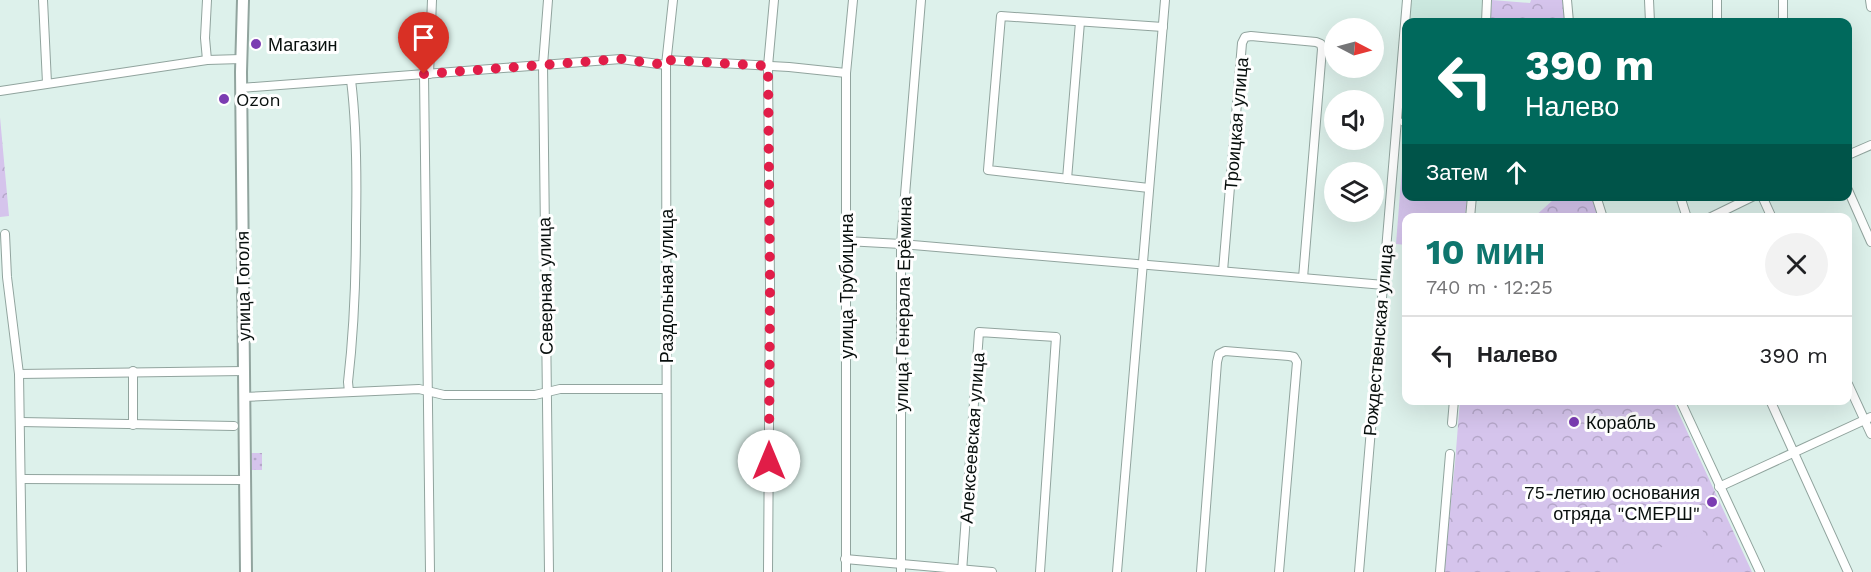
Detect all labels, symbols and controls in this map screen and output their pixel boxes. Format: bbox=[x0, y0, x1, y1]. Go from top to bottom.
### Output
pin bbox=[398, 12, 449, 74]
north arrow bbox=[1324, 18, 1384, 78]
map controls bbox=[1324, 18, 1384, 222]
icon: arrive bbox=[407, 21, 440, 54]
place label: Магазин bbox=[268, 34, 337, 55]
marker: Магазин bbox=[249, 37, 263, 51]
text: 390 m bbox=[1525, 41, 1654, 90]
icon: left bbox=[1426, 42, 1504, 120]
street label: Троицкая улица bbox=[1220, 55, 1252, 192]
place label: Ozon bbox=[236, 89, 281, 110]
button: sound bbox=[1324, 90, 1384, 150]
text: Налево bbox=[1525, 91, 1619, 123]
marker: Ozon bbox=[217, 92, 231, 106]
icon: ahead bbox=[1500, 156, 1533, 189]
text: Затем bbox=[1426, 160, 1488, 185]
button: layers bbox=[1324, 162, 1384, 222]
street label: улица Генерала Ерёмина bbox=[891, 195, 915, 412]
street label: Раздольная улица bbox=[656, 208, 677, 363]
street label: улица Трубицина bbox=[836, 212, 857, 359]
street label: Северная улица bbox=[533, 216, 557, 355]
street label: улица Гоголя bbox=[232, 231, 254, 341]
text: 10 мин bbox=[1426, 231, 1546, 273]
button: close bbox=[1765, 233, 1828, 296]
street label: Рождественская улица bbox=[1359, 242, 1397, 437]
text: 740 m · 12:25 bbox=[1426, 275, 1553, 299]
icon: left bbox=[1426, 339, 1459, 372]
text: Налево bbox=[1477, 342, 1558, 367]
text: 390 m bbox=[1759, 343, 1828, 368]
street label: Алексеевская улица bbox=[956, 351, 989, 524]
place label: Корабль bbox=[1586, 412, 1656, 433]
marker: Корабль bbox=[1567, 415, 1581, 429]
position arrow bbox=[737, 429, 801, 493]
place label: 75-летию основания отряда "СМЕРШ" bbox=[1524, 482, 1700, 524]
marker: 75-летию основания отряда "СМЕРШ" bbox=[1705, 495, 1719, 509]

